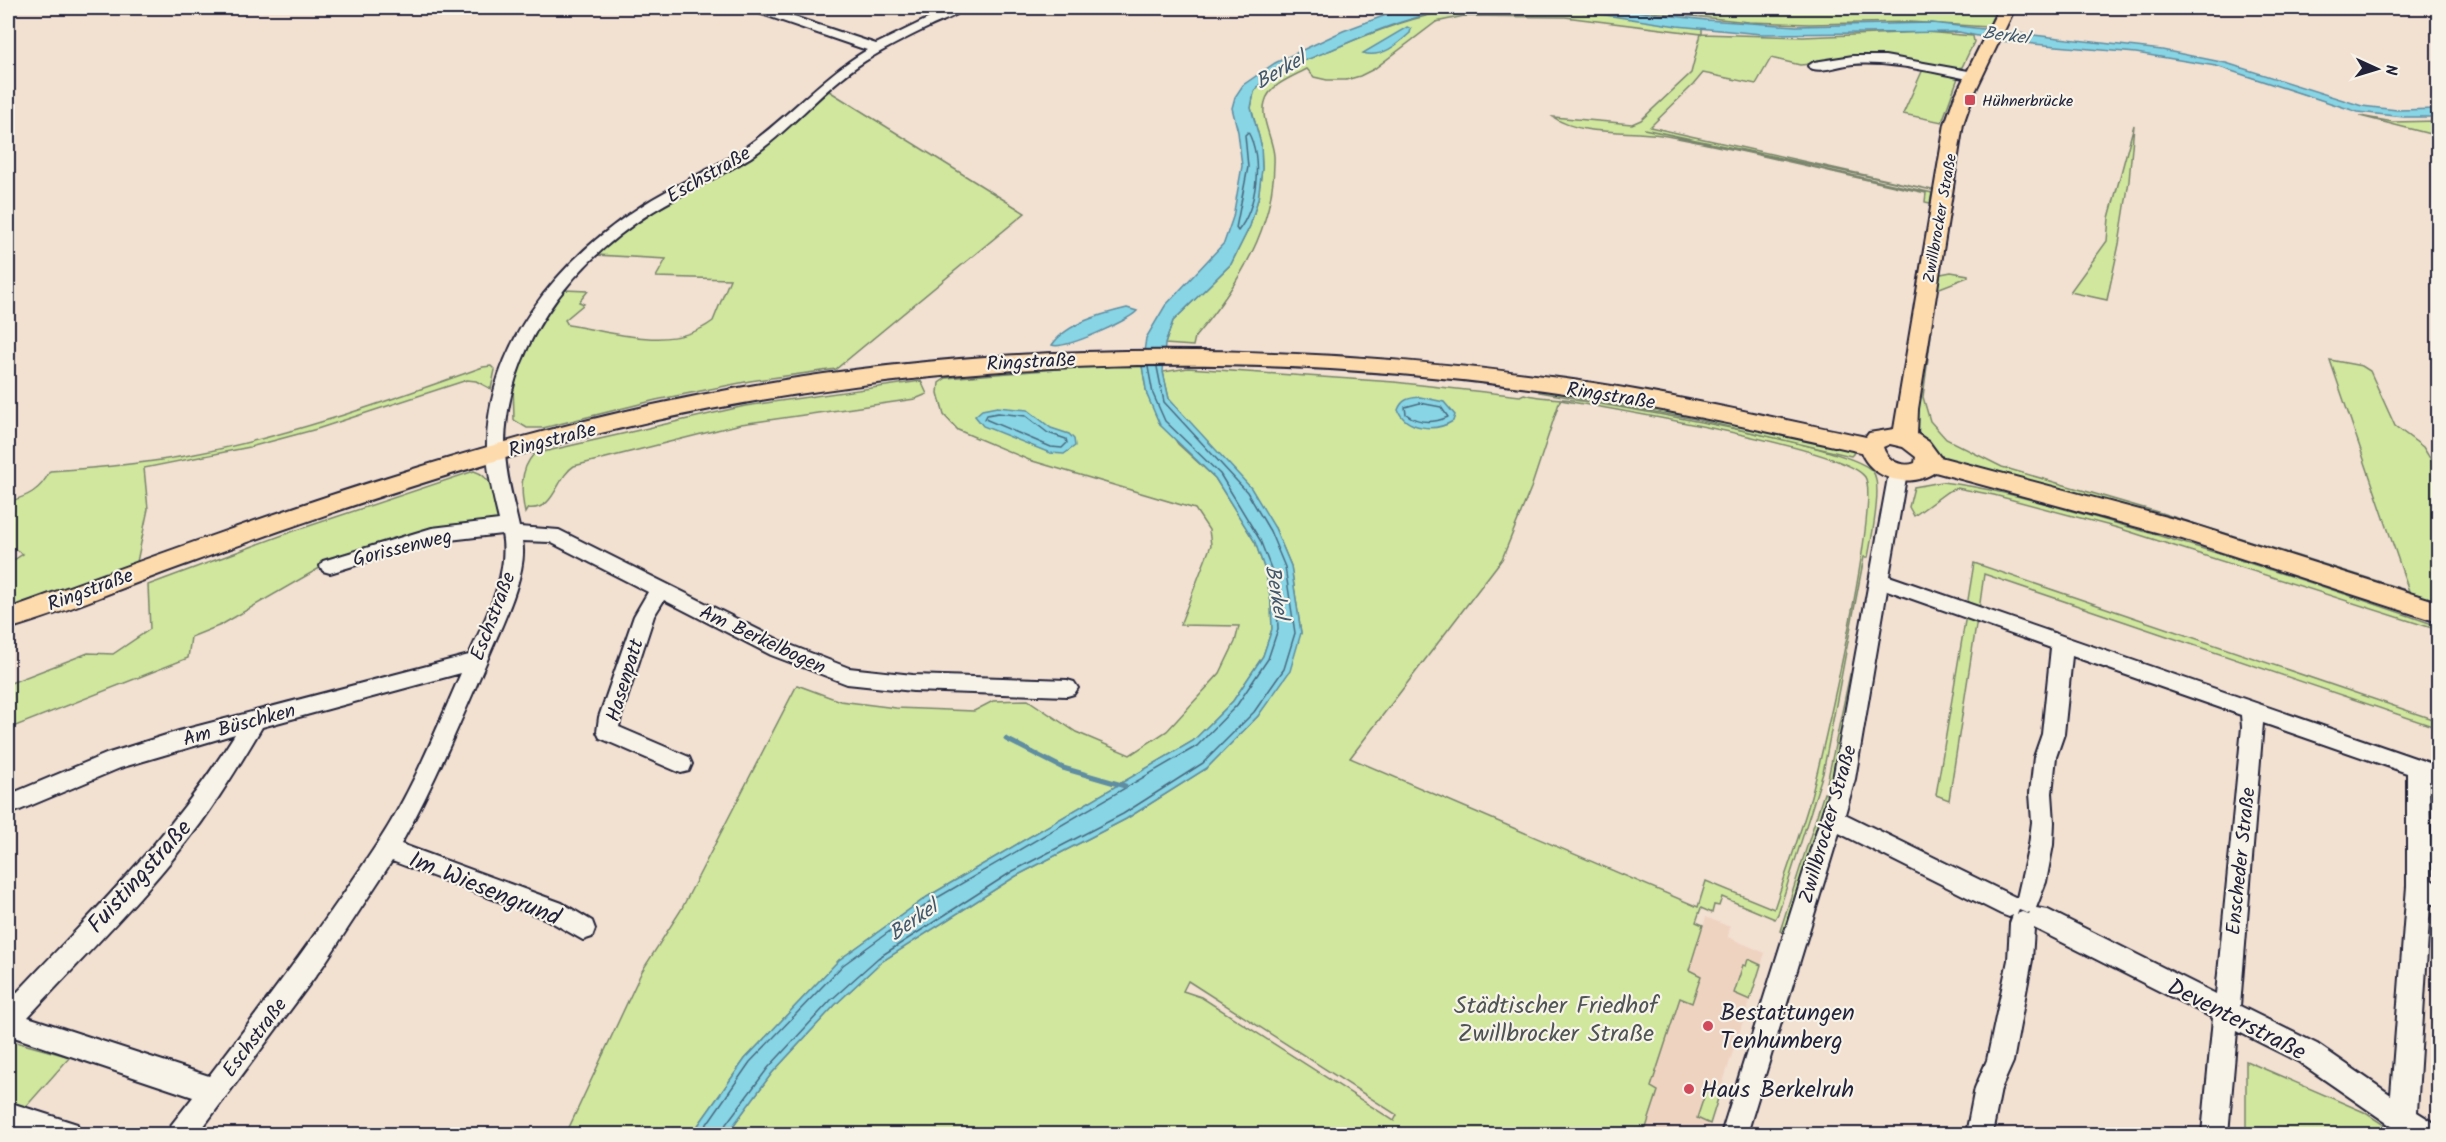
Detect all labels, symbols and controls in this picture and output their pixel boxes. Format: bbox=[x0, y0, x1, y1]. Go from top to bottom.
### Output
water label: Berkel bbox=[1981, 19, 2034, 54]
north arrow bbox=[2347, 39, 2407, 99]
water label: Berkel bbox=[1249, 42, 1316, 99]
text: N bbox=[2378, 64, 2403, 76]
place label: Hühnerbrücke bbox=[1982, 89, 2073, 114]
marker: Hühnerbrücke bbox=[1963, 93, 1977, 107]
street label: Eschstraße bbox=[661, 139, 757, 213]
street label: Zwillbrocker Straße bbox=[1917, 152, 1964, 285]
street label: Ringstraße bbox=[986, 345, 1077, 381]
street label: Ringstraße bbox=[1564, 374, 1657, 420]
street label: Ringstraße bbox=[505, 415, 600, 467]
street label: Gorissenweg bbox=[349, 521, 456, 577]
street label: Ringstraße bbox=[43, 561, 138, 621]
water label: Berkel bbox=[1255, 563, 1297, 626]
street label: Eschstraße bbox=[462, 568, 525, 666]
street label: Am Berkelbogen bbox=[694, 597, 831, 684]
street label: Hasenpatt bbox=[598, 635, 654, 726]
street label: Am Büschken bbox=[180, 696, 299, 756]
street label: Zwillbrocker Straße bbox=[1791, 742, 1867, 908]
street label: Enscheder Straße bbox=[2218, 786, 2266, 937]
street label: Fuistingstraße bbox=[78, 811, 203, 943]
street label: Im Wiesengrund bbox=[403, 841, 567, 938]
water label: Berkel bbox=[882, 890, 949, 950]
street label: Deventerstraße bbox=[2160, 969, 2313, 1072]
park label: Städtischer Friedhof Zwillbrocker Straße bbox=[1454, 987, 1661, 1054]
street label: Eschstraße bbox=[215, 992, 296, 1085]
place label: Bestattungen Tenhumberg bbox=[1720, 994, 1855, 1061]
marker: Bestattungen Tenhumberg bbox=[1701, 1019, 1715, 1033]
place label: Haus Berkelruh bbox=[1701, 1071, 1854, 1110]
marker: Haus Berkelruh bbox=[1682, 1082, 1696, 1096]

